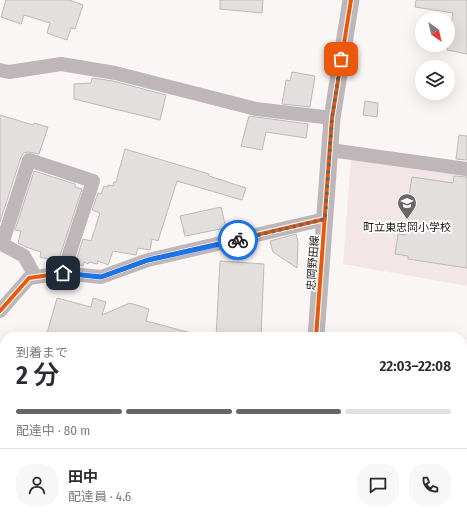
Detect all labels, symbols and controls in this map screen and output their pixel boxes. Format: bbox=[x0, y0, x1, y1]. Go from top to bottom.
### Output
north arrow bbox=[415, 12, 455, 52]
map controls bbox=[415, 12, 455, 100]
pin bbox=[324, 42, 358, 76]
icon: bag bbox=[330, 48, 352, 70]
button: layers bbox=[415, 60, 455, 100]
school or university icon: 町立東忠岡小学校 bbox=[396, 192, 418, 220]
courier bbox=[218, 220, 258, 260]
place label: 町立東忠岡小学校 bbox=[363, 221, 451, 234]
icon: bike bbox=[227, 229, 249, 251]
street label: 忠岡野田線 bbox=[305, 235, 321, 291]
pin bbox=[46, 256, 80, 290]
icon: home bbox=[52, 262, 74, 284]
text: 到着まで bbox=[16, 345, 68, 360]
text: 22:03–22:08 bbox=[379, 357, 451, 375]
text: 2 分 bbox=[16, 360, 60, 391]
text: 配達中 · 80 m bbox=[16, 423, 90, 438]
button: person bbox=[16, 464, 58, 506]
button: chat bbox=[357, 464, 399, 506]
button: phone bbox=[409, 464, 451, 506]
text: 田中 bbox=[68, 468, 98, 486]
text: 配達員 · 4.6 bbox=[68, 489, 131, 504]

